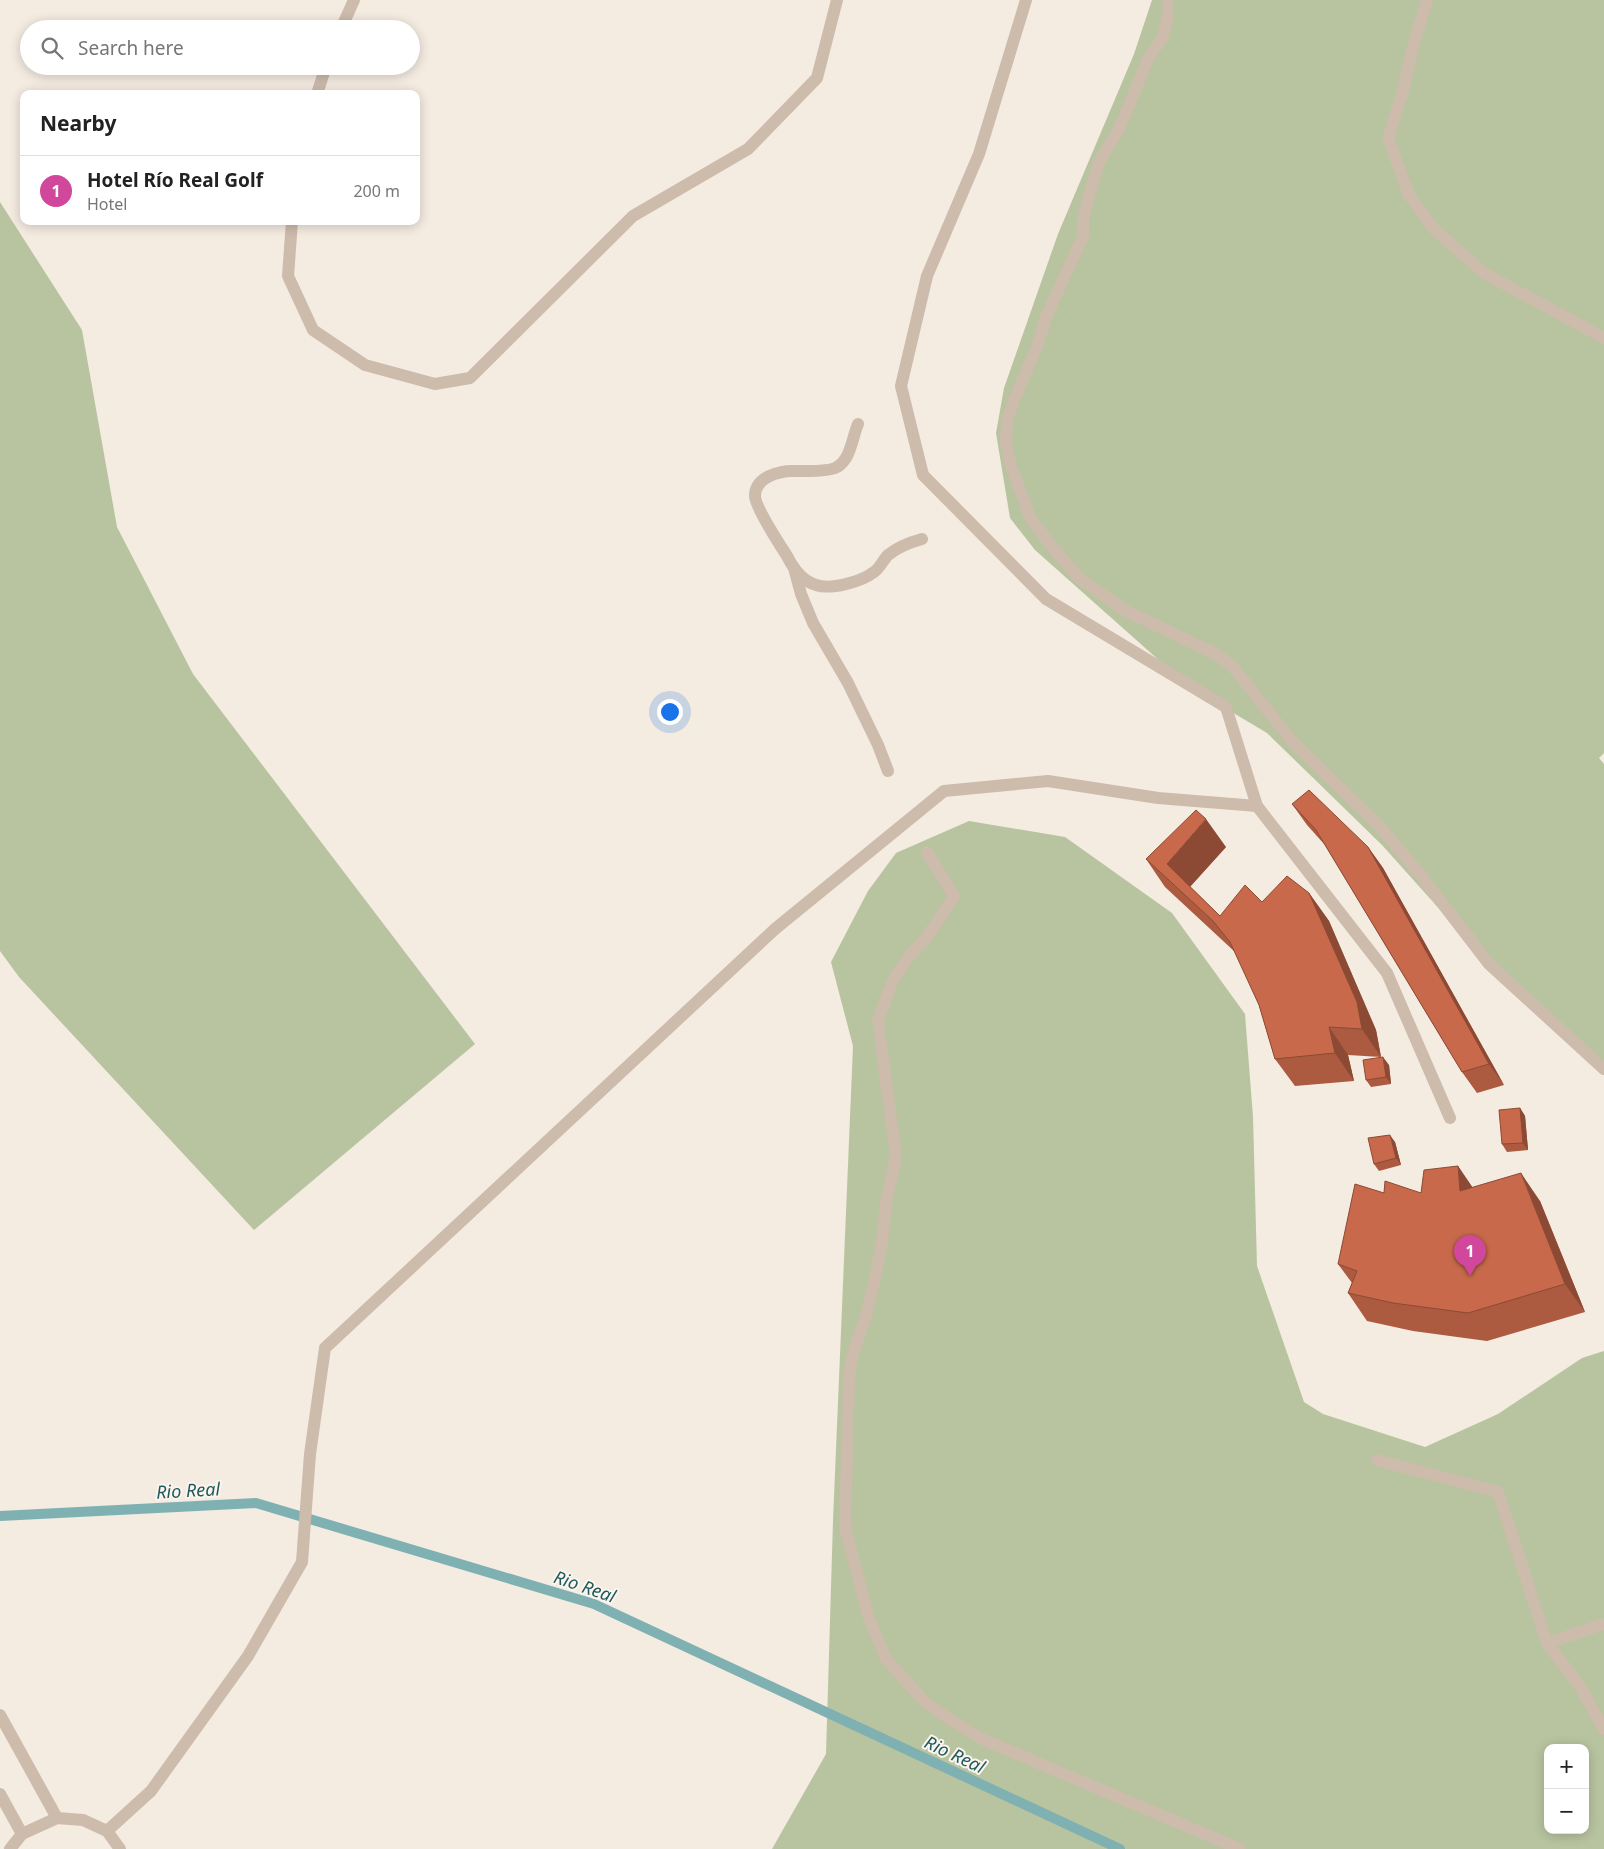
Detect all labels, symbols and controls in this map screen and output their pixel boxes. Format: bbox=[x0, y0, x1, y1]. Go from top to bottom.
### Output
search box bbox=[20, 20, 420, 75]
icon: search bbox=[38, 34, 66, 62]
text: Search here bbox=[78, 35, 184, 61]
text: Nearby bbox=[40, 109, 116, 137]
text: Hotel Río Real Golf bbox=[87, 167, 263, 193]
text: 1 bbox=[51, 180, 61, 202]
text: 200 m bbox=[353, 180, 400, 202]
text: Hotel bbox=[87, 193, 127, 215]
your location bbox=[657, 699, 683, 725]
pin: 1 bbox=[1454, 1235, 1486, 1276]
water label: Rio Real bbox=[155, 1476, 221, 1504]
water label: Rio Real bbox=[551, 1564, 619, 1608]
water label: Rio Real bbox=[921, 1730, 989, 1779]
map controls bbox=[1544, 1744, 1589, 1834]
button: + bbox=[1544, 1744, 1589, 1789]
button: − bbox=[1544, 1789, 1589, 1834]

